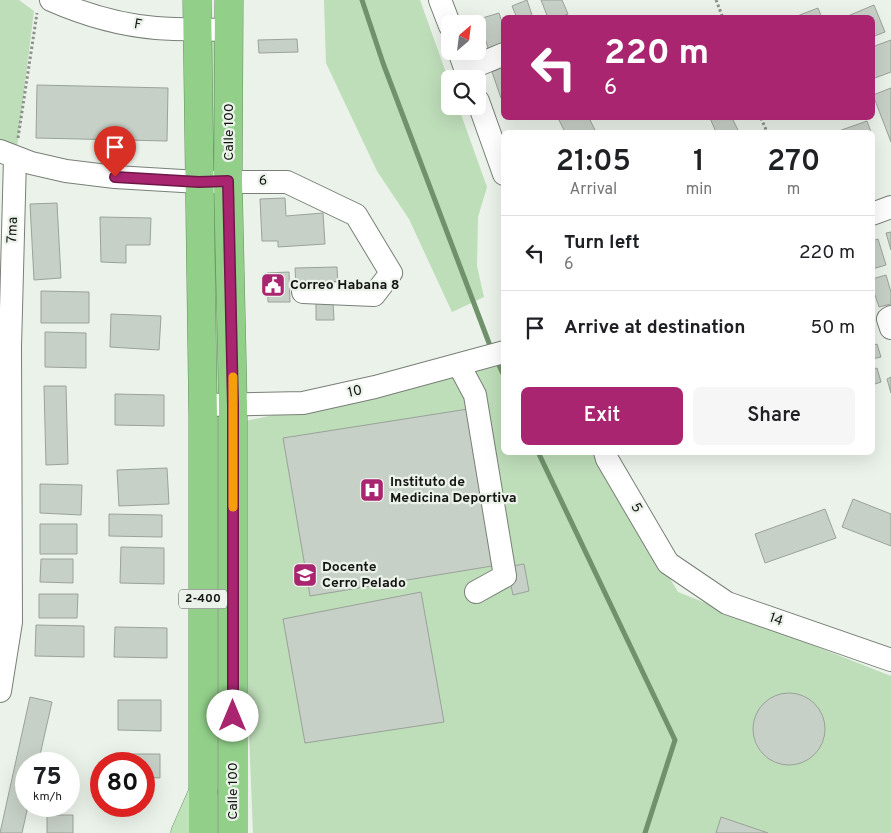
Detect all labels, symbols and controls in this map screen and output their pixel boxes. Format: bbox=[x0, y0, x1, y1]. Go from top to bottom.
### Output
north arrow bbox=[441, 15, 486, 60]
map controls bbox=[441, 15, 486, 115]
street label: F bbox=[133, 16, 143, 34]
text: 220 m bbox=[604, 32, 709, 76]
icon: left bbox=[521, 35, 586, 100]
button: search bbox=[441, 70, 486, 115]
text: 6 bbox=[604, 75, 617, 102]
street label: Calle 100 bbox=[221, 103, 238, 161]
pin bbox=[94, 126, 136, 177]
icon: arrive bbox=[101, 133, 129, 161]
text: 21:05 bbox=[556, 144, 631, 181]
text: 1 bbox=[693, 144, 705, 181]
text: 270 bbox=[767, 144, 820, 181]
street label: 6 bbox=[259, 172, 267, 190]
text: Arrival bbox=[569, 180, 617, 200]
text: min bbox=[686, 180, 712, 200]
text: m bbox=[787, 180, 800, 200]
street label: 7ma bbox=[4, 217, 22, 243]
text: Turn left bbox=[564, 231, 640, 255]
icon: left bbox=[521, 239, 549, 267]
text: 220 m bbox=[799, 241, 855, 265]
text: 6 bbox=[564, 255, 574, 275]
public building icon: Correo Habana 8 bbox=[260, 272, 286, 298]
place label: Correo Habana 8 bbox=[290, 277, 400, 294]
icon: arrive bbox=[521, 314, 549, 342]
text: Arrive at destination bbox=[564, 316, 745, 340]
text: 50 m bbox=[810, 316, 855, 340]
street label: 10 bbox=[346, 382, 364, 402]
button: Exit bbox=[521, 387, 683, 445]
button: Share bbox=[693, 387, 855, 445]
place label: Instituto de Medicina Deportiva bbox=[390, 474, 516, 507]
hospital icon: Instituto de Medicina Deportiva bbox=[359, 477, 385, 503]
street label: 5 bbox=[626, 500, 646, 516]
place label: Docente Cerro Pelado bbox=[322, 559, 406, 592]
school or university icon: Docente Cerro Pelado bbox=[292, 562, 318, 588]
road number: 2-400 bbox=[179, 590, 227, 608]
street label: 14 bbox=[767, 610, 785, 630]
position arrow bbox=[206, 689, 258, 741]
speed limit sign: 80 bbox=[90, 752, 155, 817]
text: 75 bbox=[33, 762, 62, 794]
street label: Calle 100 bbox=[225, 762, 242, 820]
text: km/h bbox=[33, 789, 62, 805]

